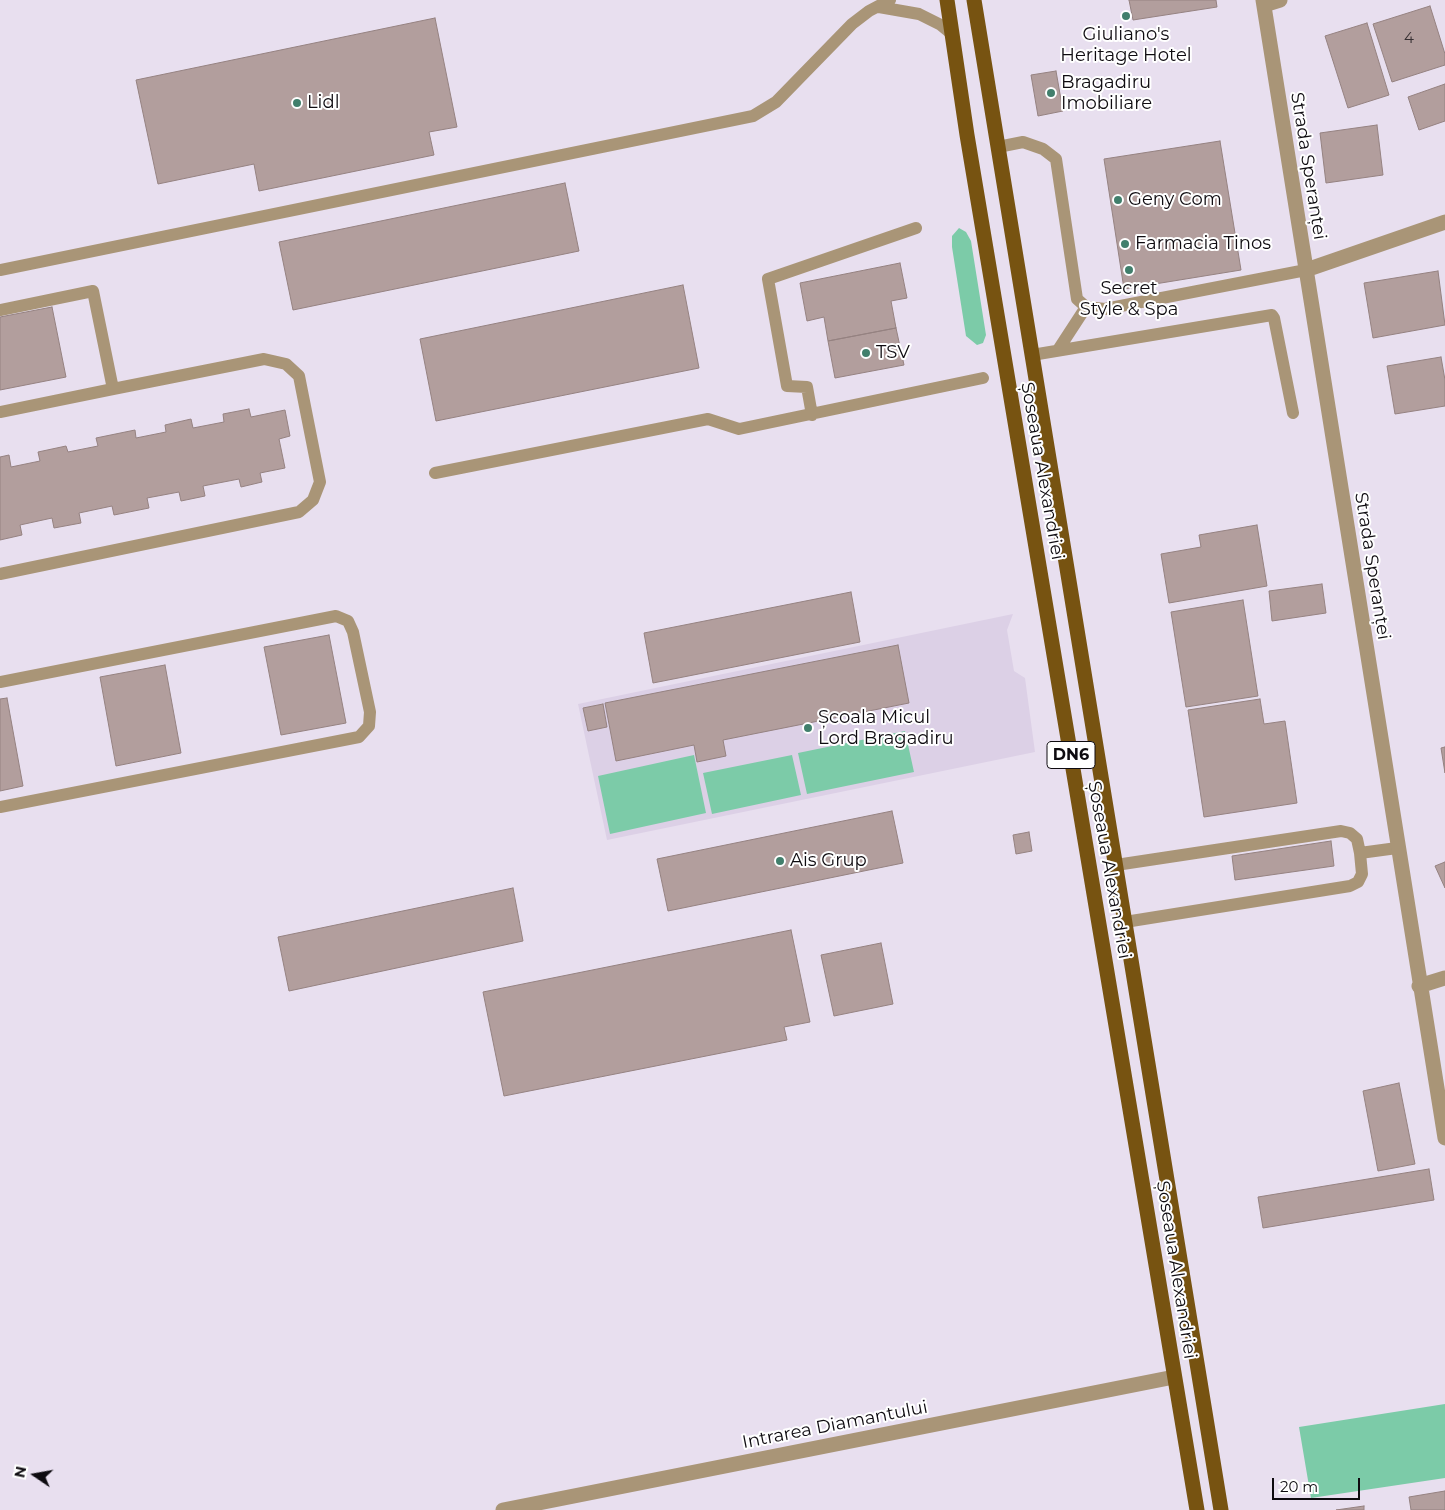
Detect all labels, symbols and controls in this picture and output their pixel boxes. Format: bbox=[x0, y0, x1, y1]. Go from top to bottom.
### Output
marker: Giuliano's Heritage Hotel bbox=[1120, 10, 1132, 22]
place label: Giuliano's Heritage Hotel bbox=[1060, 24, 1192, 66]
house number: 4 bbox=[1404, 30, 1414, 48]
place label: Bragadiru Imobiliare bbox=[1061, 72, 1152, 115]
marker: Bragadiru Imobiliare bbox=[1045, 87, 1057, 99]
street label: Strada Speranței bbox=[1286, 91, 1330, 241]
place label: Lidl bbox=[307, 92, 339, 114]
marker: Lidl bbox=[291, 97, 303, 109]
place label: Geny Com bbox=[1128, 189, 1222, 211]
marker: Geny Com bbox=[1112, 194, 1124, 206]
place label: Farmacia Tinos bbox=[1135, 233, 1271, 255]
marker: Farmacia Tinos bbox=[1119, 238, 1131, 250]
marker: Secret Style & Spa bbox=[1123, 264, 1135, 276]
place label: Secret Style & Spa bbox=[1080, 278, 1178, 320]
place label: TSV bbox=[876, 342, 910, 364]
marker: TSV bbox=[860, 347, 872, 359]
street label: Șoseaua Alexandriei bbox=[1016, 380, 1068, 562]
street label: Strada Speranței bbox=[1350, 491, 1394, 641]
place label: Școala Micul Lord Bragadiru bbox=[818, 707, 954, 750]
marker: Școala Micul Lord Bragadiru bbox=[802, 722, 814, 734]
road number: DN6 bbox=[1047, 742, 1095, 768]
street label: Șoseaua Alexandriei bbox=[1083, 779, 1135, 961]
place label: Ais Grup bbox=[790, 850, 867, 872]
marker: Ais Grup bbox=[774, 855, 786, 867]
street label: Șoseaua Alexandriei bbox=[1151, 1179, 1201, 1361]
street label: Intrarea Diamantului bbox=[740, 1396, 930, 1454]
north arrow bbox=[10, 1450, 60, 1500]
text: N bbox=[10, 1464, 30, 1479]
scale bar bbox=[1275, 1468, 1362, 1500]
text: 20 m bbox=[1280, 1477, 1318, 1496]

